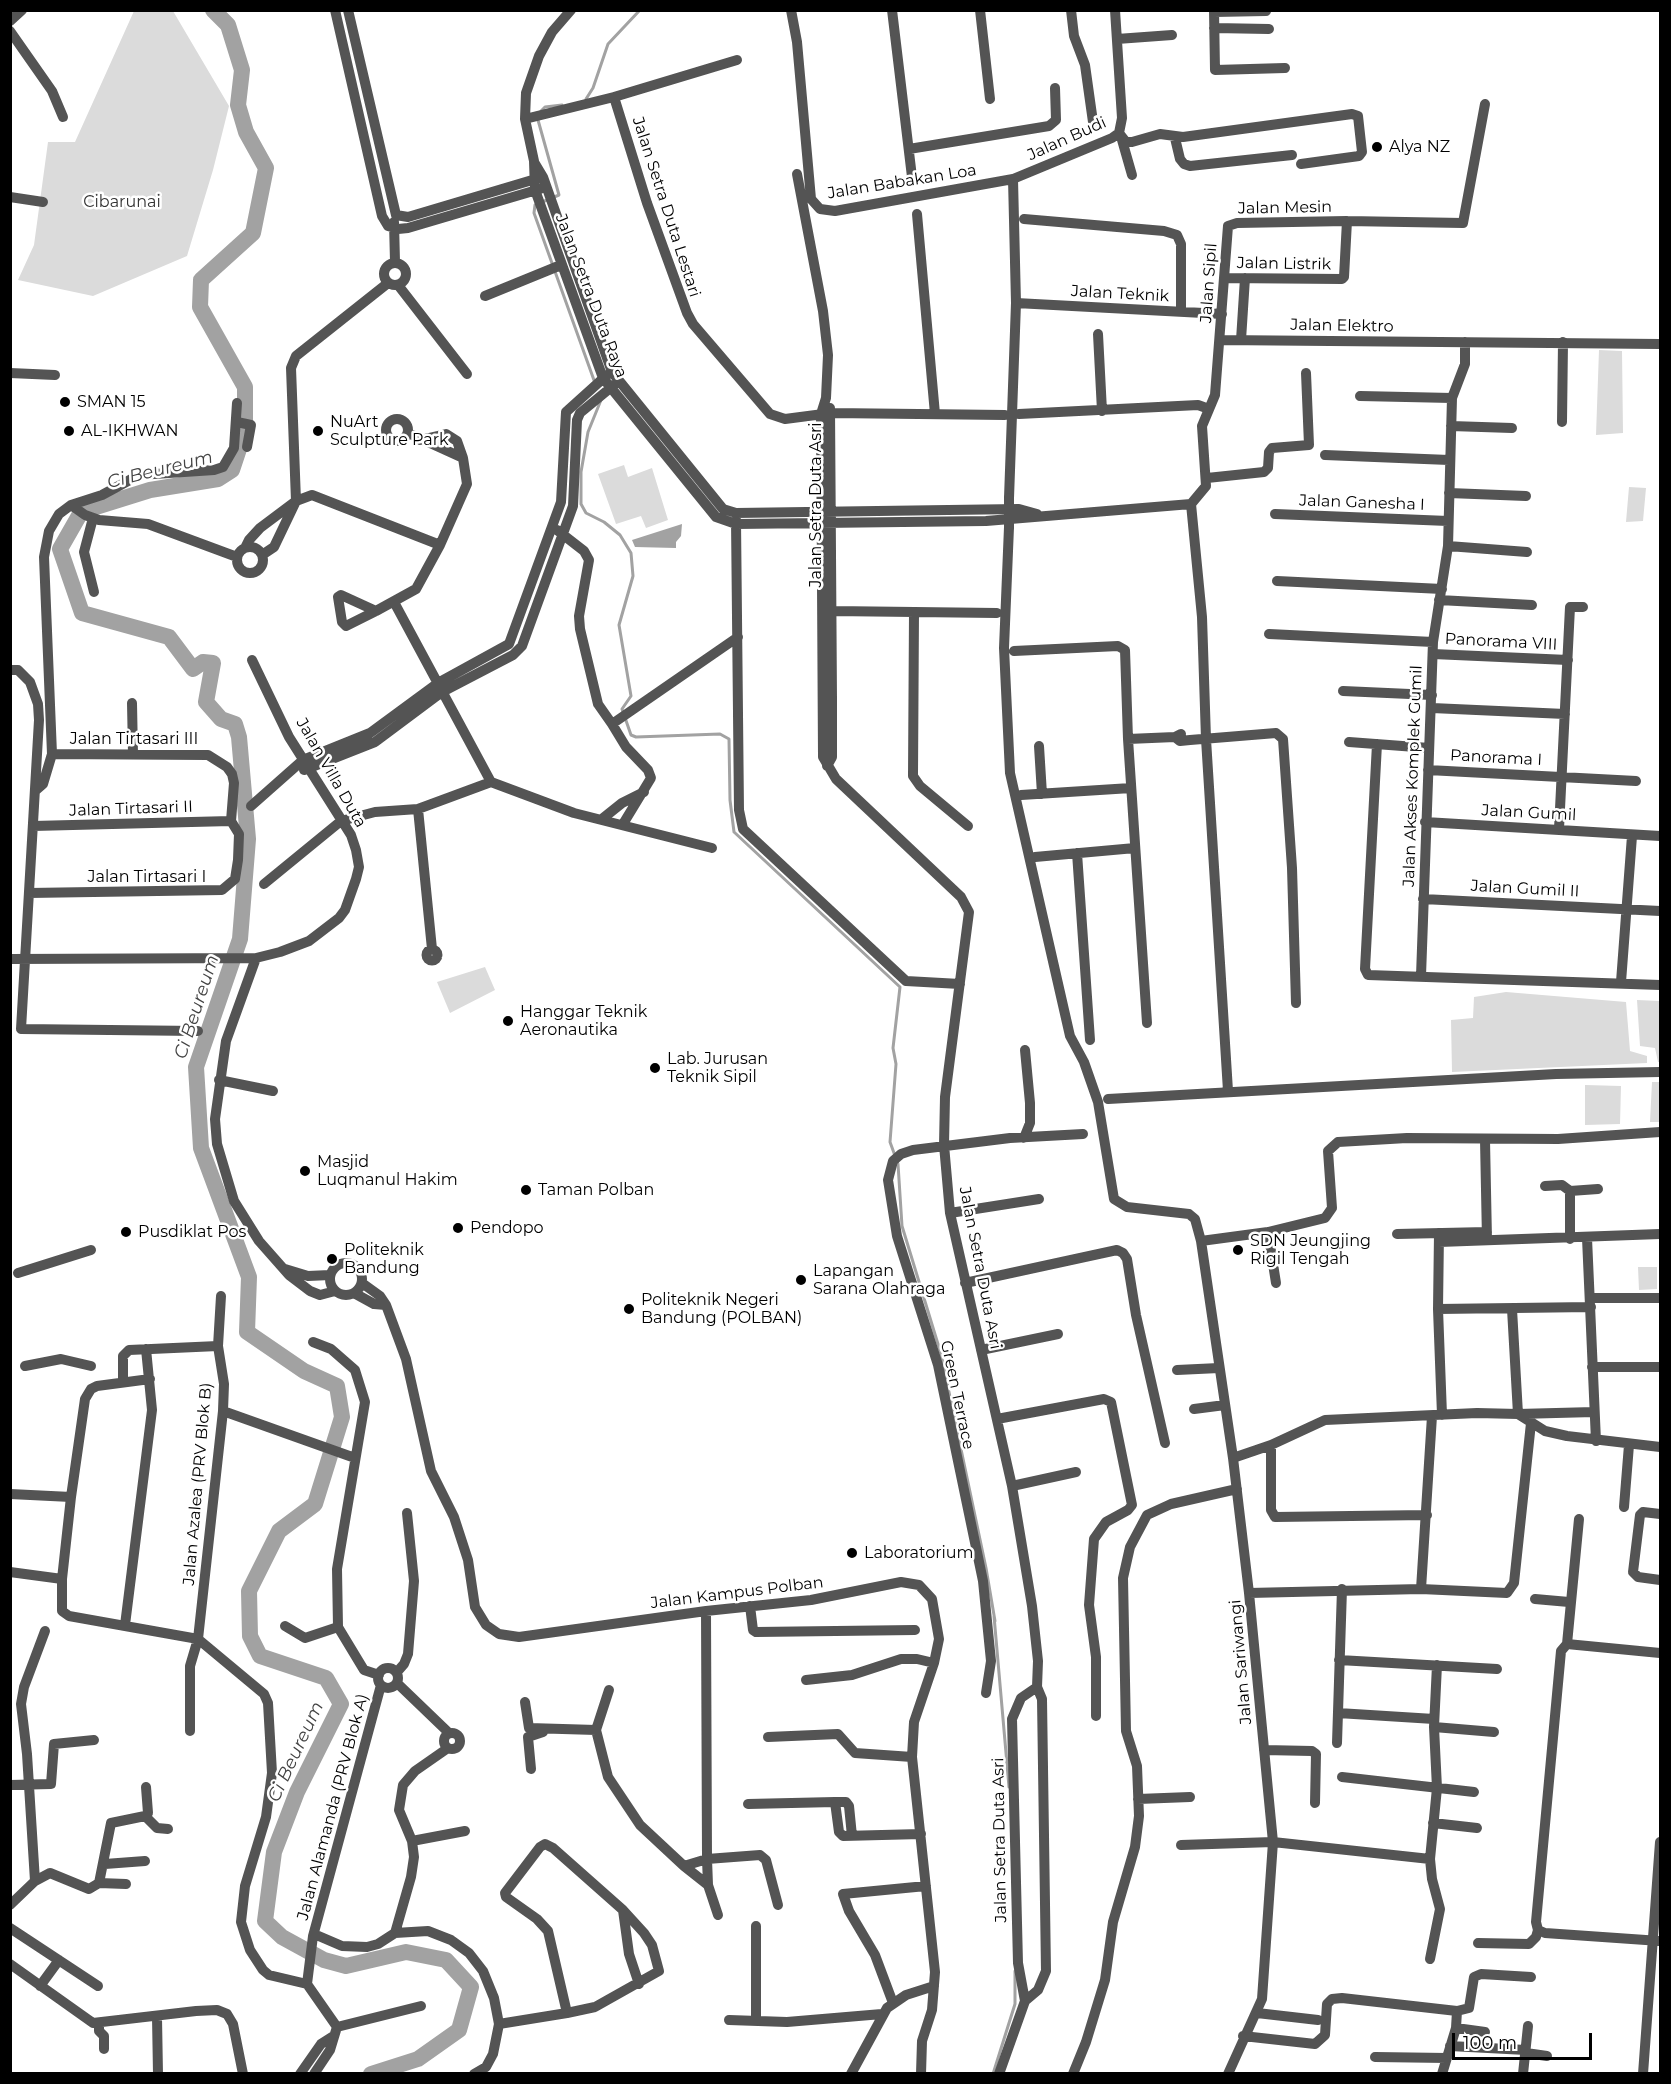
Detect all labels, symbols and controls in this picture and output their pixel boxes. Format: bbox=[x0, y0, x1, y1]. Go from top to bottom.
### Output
street label: Jalan Budi bbox=[1025, 113, 1109, 165]
street label: Jalan Setra Duta Lestari bbox=[628, 114, 704, 300]
place label: Alya NZ bbox=[1389, 137, 1450, 157]
marker: Alya NZ bbox=[1370, 140, 1384, 154]
street label: Jalan Babakan Loa bbox=[826, 161, 978, 203]
park label: Cibarunai bbox=[83, 192, 161, 212]
street label: Jalan Mesin bbox=[1238, 198, 1332, 218]
street label: Jalan Setra Duta Raya bbox=[551, 211, 631, 381]
street label: Jalan Sipil bbox=[1197, 243, 1221, 323]
street label: Jalan Listrik bbox=[1237, 254, 1331, 274]
street label: Jalan Teknik bbox=[1070, 282, 1170, 306]
street label: Jalan Elektro bbox=[1290, 316, 1394, 336]
place label: SMAN 15 bbox=[77, 392, 146, 412]
marker: SMAN 15 bbox=[58, 395, 72, 409]
place label: NuArt Sculpture Park bbox=[330, 412, 449, 450]
place label: AL-IKHWAN bbox=[81, 421, 178, 441]
street label: Jalan Setra Duta Asri bbox=[806, 422, 826, 588]
marker: AL-IKHWAN bbox=[62, 424, 76, 438]
marker: NuArt Sculpture Park bbox=[311, 424, 325, 438]
water label: Ci Beureum bbox=[105, 446, 215, 494]
street label: Jalan Ganesha I bbox=[1299, 491, 1425, 515]
street label: Panorama VIII bbox=[1444, 629, 1558, 655]
street label: Jalan Akses Komplek Gumil bbox=[1400, 665, 1426, 887]
street label: Jalan Villa Duta bbox=[292, 715, 370, 831]
street label: Jalan Tirtasari III bbox=[70, 729, 198, 749]
street label: Panorama I bbox=[1449, 746, 1543, 770]
street label: Jalan Tirtasari II bbox=[69, 797, 193, 821]
street label: Jalan Gumil bbox=[1481, 801, 1577, 825]
street label: Jalan Tirtasari I bbox=[88, 867, 206, 887]
street label: Jalan Gumil II bbox=[1470, 877, 1580, 901]
water label: Ci Beureum bbox=[170, 952, 224, 1062]
place label: Hanggar Teknik Aeronautika bbox=[520, 1002, 647, 1040]
marker: Hanggar Teknik Aeronautika bbox=[501, 1014, 515, 1028]
place label: Lab. Jurusan Teknik Sipil bbox=[667, 1049, 768, 1087]
marker: Lab. Jurusan Teknik Sipil bbox=[648, 1061, 662, 1075]
place label: Masjid Luqmanul Hakim bbox=[317, 1152, 458, 1190]
marker: Masjid Luqmanul Hakim bbox=[298, 1164, 312, 1178]
place label: Taman Polban bbox=[538, 1180, 654, 1200]
marker: Taman Polban bbox=[519, 1183, 533, 1197]
street label: Jalan Setra Duta Asri bbox=[955, 1185, 1005, 1351]
place label: Pendopo bbox=[470, 1218, 544, 1238]
marker: Pendopo bbox=[451, 1221, 465, 1235]
place label: Pusdiklat Pos bbox=[138, 1222, 246, 1242]
marker: Pusdiklat Pos bbox=[119, 1225, 133, 1239]
place label: SDN Jeungjing Rigil Tengah bbox=[1250, 1231, 1371, 1269]
place label: Politeknik Bandung bbox=[344, 1240, 424, 1278]
marker: SDN Jeungjing Rigil Tengah bbox=[1231, 1243, 1245, 1257]
marker: Politeknik Bandung bbox=[325, 1252, 339, 1266]
place label: Lapangan Sarana Olahraga bbox=[813, 1261, 946, 1299]
marker: Lapangan Sarana Olahraga bbox=[794, 1273, 808, 1287]
place label: Politeknik Negeri Bandung (POLBAN) bbox=[641, 1290, 802, 1328]
marker: Politeknik Negeri Bandung (POLBAN) bbox=[622, 1302, 636, 1316]
street label: Green Terrace bbox=[936, 1339, 978, 1451]
street label: Jalan Azalea (PRV Blok B) bbox=[180, 1382, 216, 1586]
place label: Laboratorium bbox=[864, 1543, 973, 1563]
marker: Laboratorium bbox=[845, 1546, 859, 1560]
street label: Jalan Kampus Polban bbox=[649, 1573, 825, 1613]
street label: Jalan Sariwangi bbox=[1226, 1599, 1256, 1725]
street label: Jalan Alamanda (PRV Blok A) bbox=[294, 1692, 372, 1922]
water label: Ci Beureum bbox=[263, 1698, 329, 1806]
street label: Jalan Setra Duta Asri bbox=[989, 1757, 1011, 1923]
scale bar bbox=[1455, 2021, 1594, 2059]
text: 100 m bbox=[1463, 2032, 1517, 2054]

